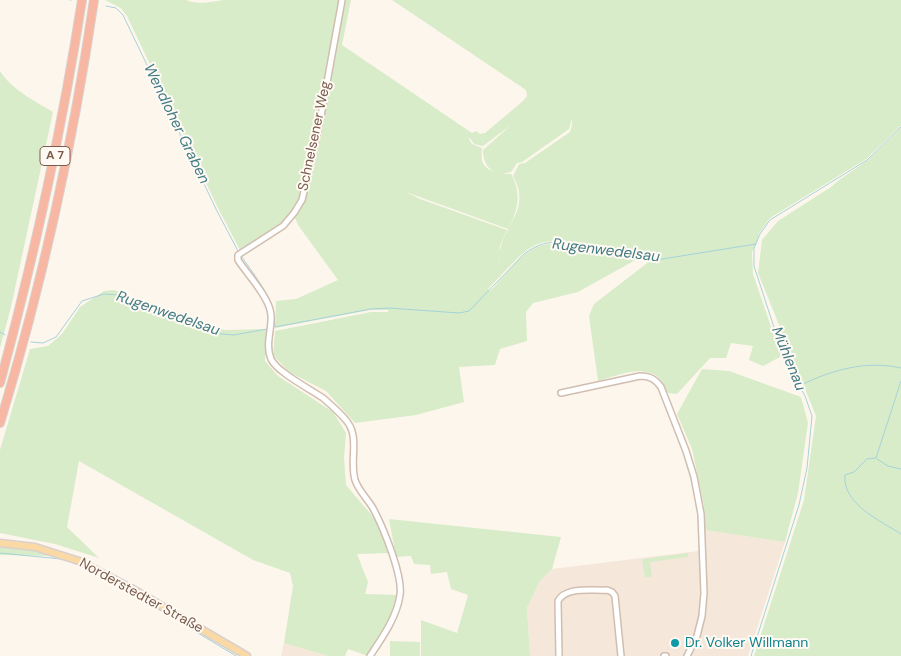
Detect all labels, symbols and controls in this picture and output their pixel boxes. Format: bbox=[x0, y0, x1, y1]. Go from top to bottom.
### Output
water label: Wendloher Graben bbox=[139, 61, 213, 187]
street label: Schnelsener Weg bbox=[295, 80, 335, 192]
road number: A 7 bbox=[40, 146, 70, 166]
water label: Rugenwedelsau bbox=[551, 235, 661, 267]
water label: Rugenwedelsau bbox=[114, 288, 222, 340]
water label: Mühlenau bbox=[767, 324, 809, 394]
street label: Norderstedter Straße bbox=[76, 555, 206, 637]
place label: Dr. Volker Willmann bbox=[685, 635, 808, 651]
marker: Dr. Volker Willmann bbox=[669, 637, 681, 649]

